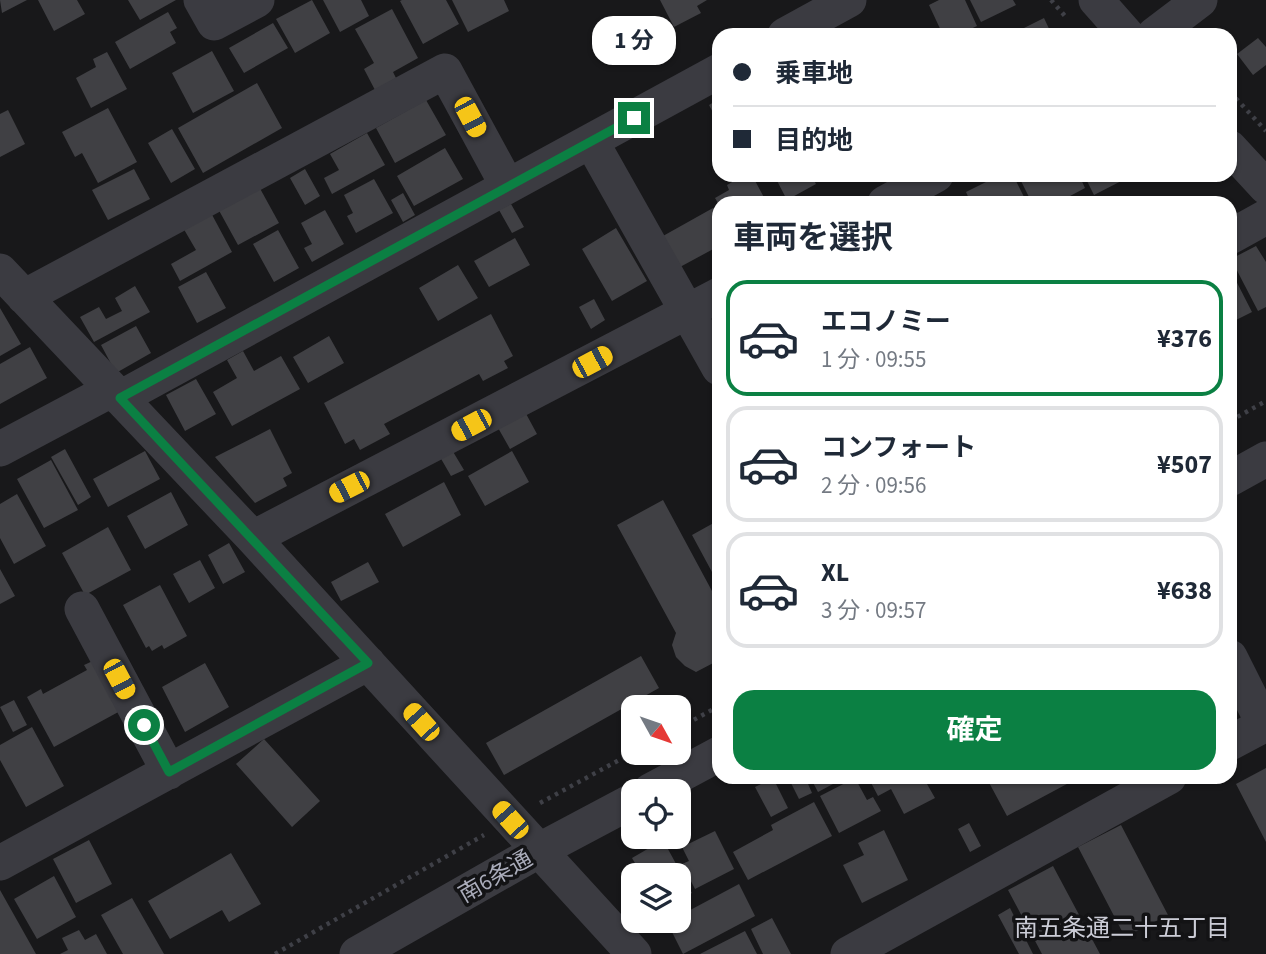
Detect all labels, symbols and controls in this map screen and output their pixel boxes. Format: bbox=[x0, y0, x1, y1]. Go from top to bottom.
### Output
callout: 1 分 bbox=[592, 17, 676, 66]
text: 1 分 bbox=[614, 24, 654, 57]
text: 乗車地 bbox=[775, 55, 853, 92]
car bbox=[451, 94, 490, 140]
route end bbox=[618, 102, 650, 134]
text: 目的地 bbox=[775, 122, 853, 159]
text: 車両を選択 bbox=[733, 215, 893, 261]
text: エコノミー bbox=[821, 303, 951, 340]
icon: car bbox=[737, 307, 800, 370]
text: ¥376 bbox=[1157, 320, 1212, 357]
car bbox=[569, 343, 616, 381]
text: 1 分 · 09:55 bbox=[821, 343, 926, 376]
car bbox=[448, 406, 495, 444]
text: コンフォート bbox=[821, 429, 976, 466]
icon: car bbox=[737, 433, 800, 496]
text: ¥507 bbox=[1157, 446, 1212, 483]
car bbox=[326, 468, 373, 506]
text: 2 分 · 09:56 bbox=[821, 469, 926, 502]
text: XL bbox=[821, 554, 849, 591]
icon: car bbox=[737, 559, 800, 622]
text: ¥638 bbox=[1157, 572, 1212, 609]
text: 3 分 · 09:57 bbox=[821, 594, 926, 627]
car bbox=[100, 656, 139, 702]
button: 確定 bbox=[733, 690, 1216, 770]
north arrow bbox=[621, 695, 691, 765]
map controls bbox=[621, 695, 691, 933]
car bbox=[400, 699, 443, 745]
route start bbox=[128, 709, 160, 741]
button: locate bbox=[621, 779, 691, 849]
car bbox=[489, 797, 532, 843]
street label: 南6条通 bbox=[452, 842, 538, 911]
button: layers bbox=[621, 863, 691, 933]
district label: 南五条通二十五丁目 bbox=[1014, 911, 1230, 946]

